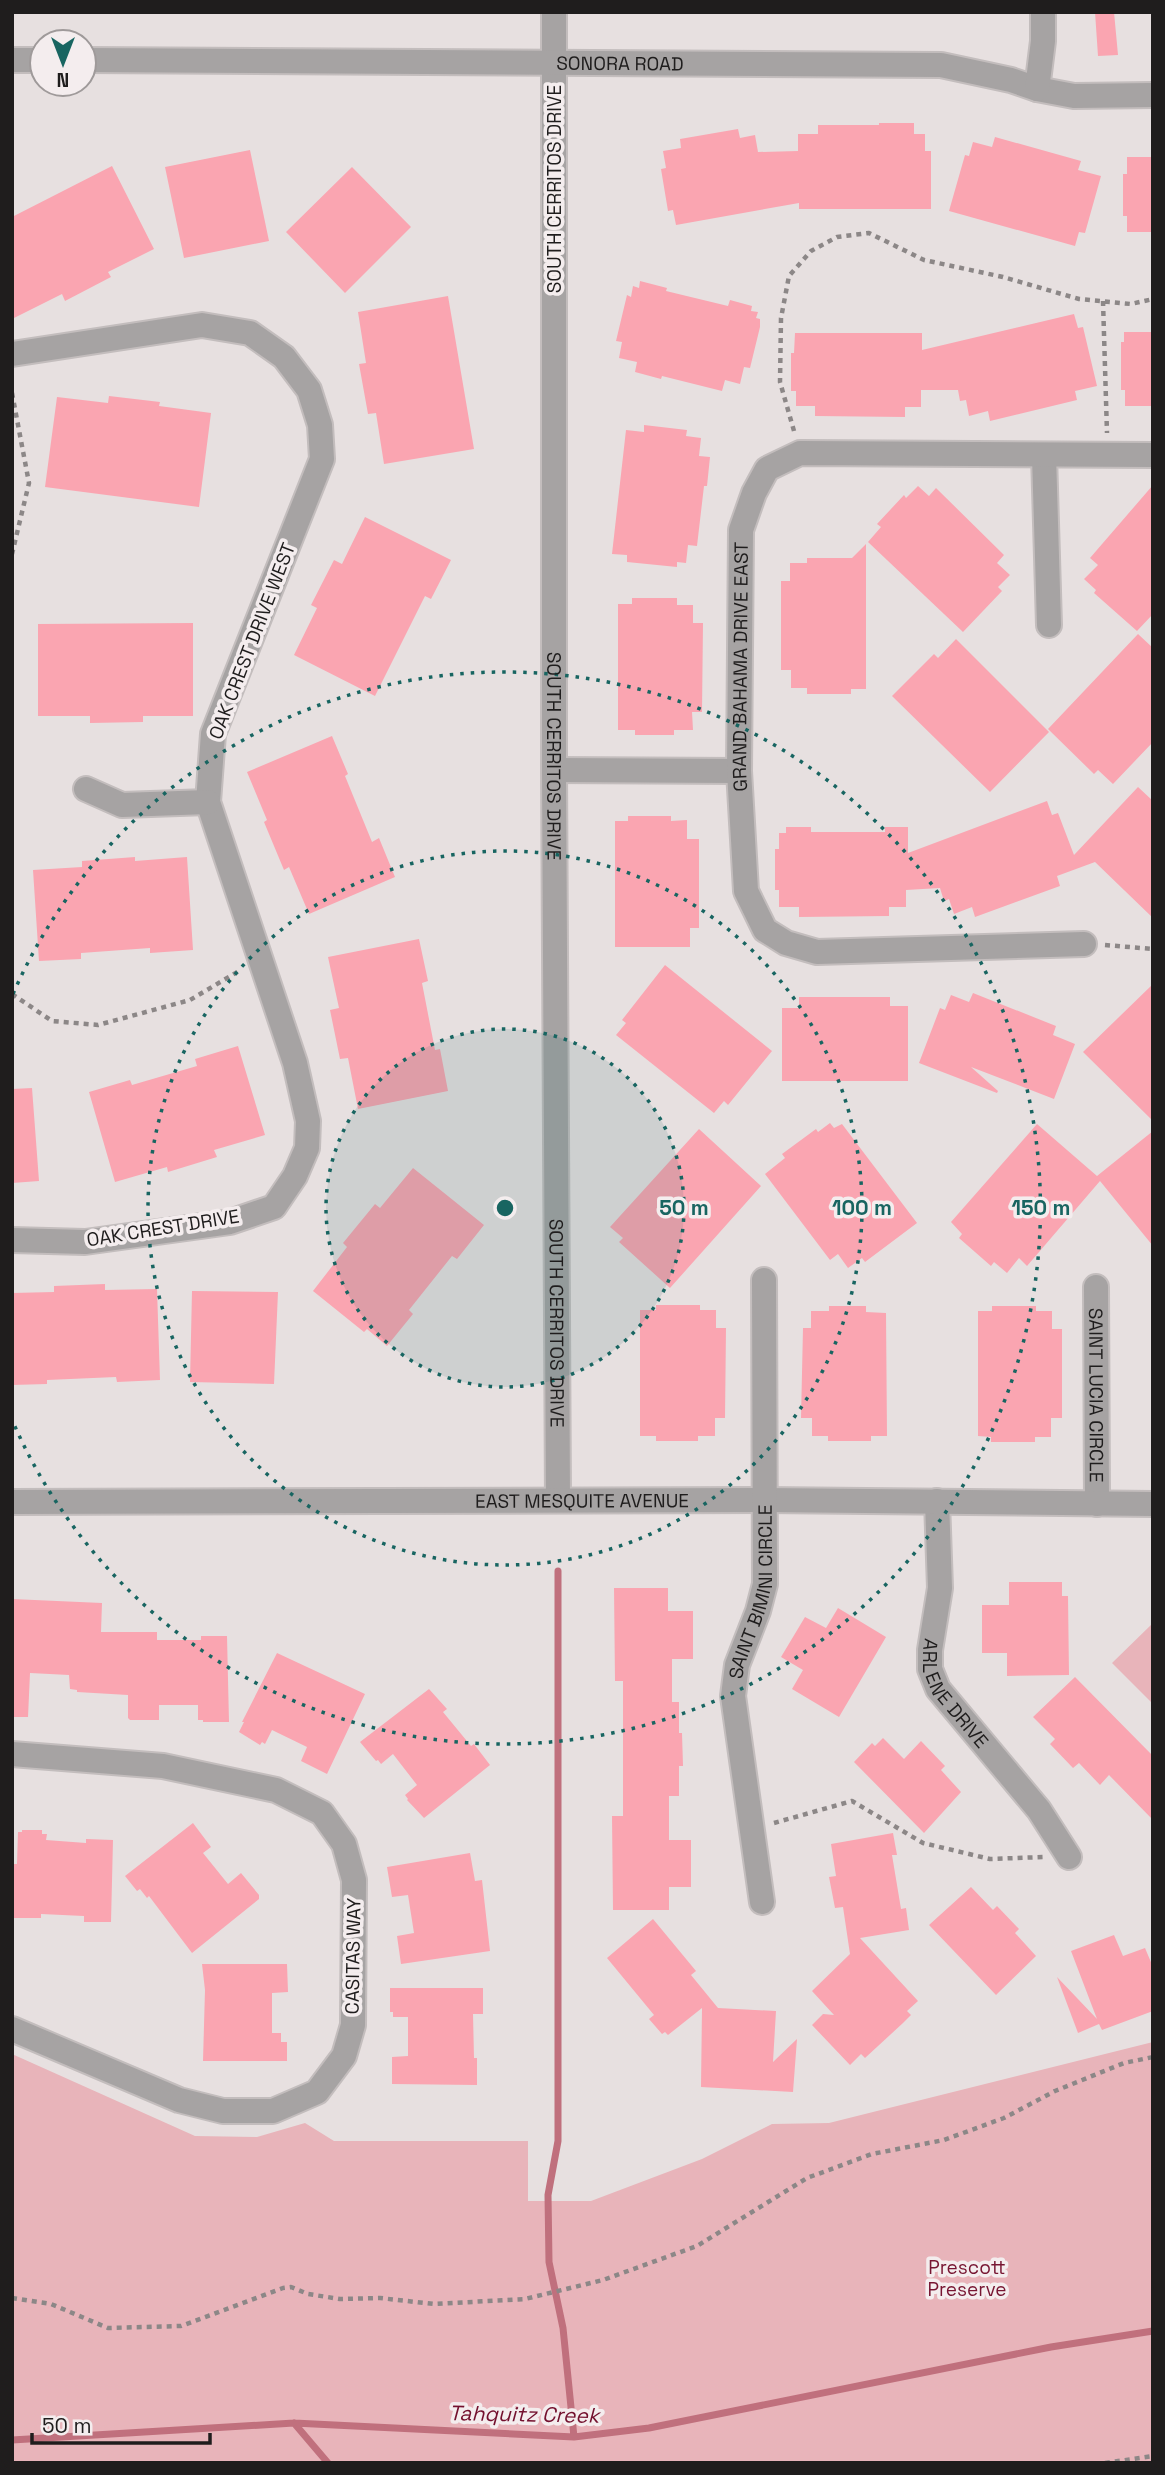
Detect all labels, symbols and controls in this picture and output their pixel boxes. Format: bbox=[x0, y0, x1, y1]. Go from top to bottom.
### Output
north arrow bbox=[28, 28, 98, 98]
street label: SONORA ROAD bbox=[556, 50, 684, 76]
text: N bbox=[57, 67, 69, 92]
street label: SOUTH CERRITOS DRIVE bbox=[542, 85, 567, 293]
street label: OAK CREST DRIVE WEST bbox=[203, 539, 301, 743]
street label: GRAND BAHAMA DRIVE EAST bbox=[726, 542, 753, 792]
street label: SOUTH CERRITOS DRIVE bbox=[541, 652, 567, 860]
text: 50 m bbox=[659, 1194, 709, 1221]
text: 100 m bbox=[832, 1194, 892, 1221]
text: 150 m bbox=[1012, 1194, 1070, 1221]
centre of rings bbox=[493, 1196, 517, 1220]
street label: OAK CREST DRIVE bbox=[85, 1204, 241, 1252]
street label: SOUTH CERRITOS DRIVE bbox=[544, 1219, 570, 1427]
street label: SAINT LUCIA CIRCLE bbox=[1084, 1308, 1109, 1482]
street label: EAST MESQUITE AVENUE bbox=[475, 1488, 689, 1513]
street label: SAINT BIMINI CIRCLE bbox=[723, 1505, 778, 1680]
street label: ARLENE DRIVE bbox=[918, 1637, 994, 1753]
street label: CASITAS WAY bbox=[339, 1897, 367, 2014]
park label: Prescott Preserve bbox=[927, 2255, 1007, 2302]
water label: Tahquitz Creek bbox=[449, 2399, 602, 2429]
scale bar bbox=[32, 2402, 210, 2446]
text: 50 m bbox=[42, 2412, 92, 2439]

